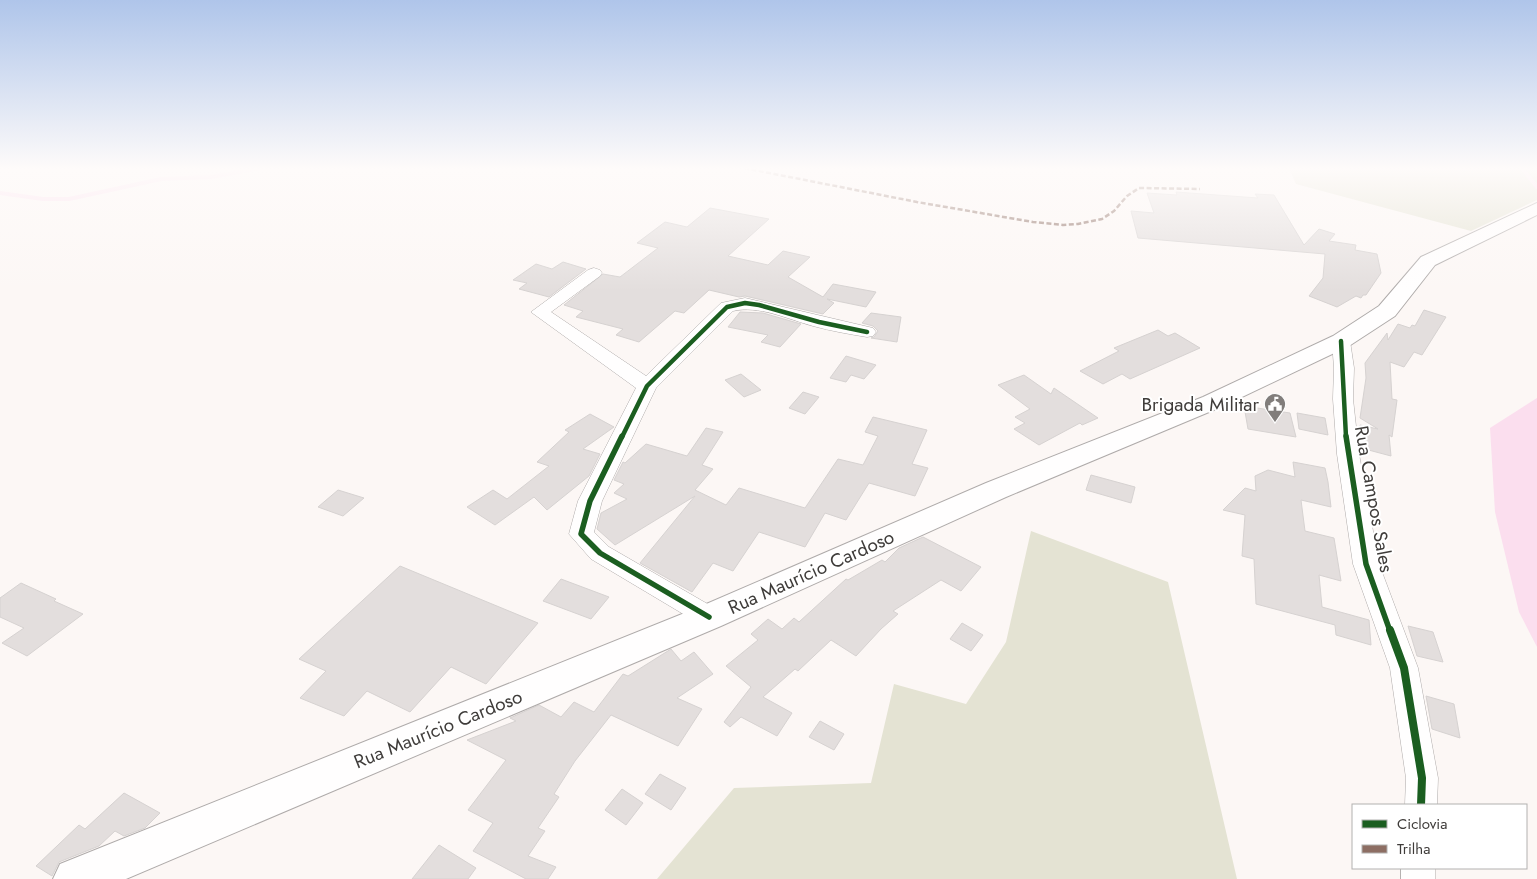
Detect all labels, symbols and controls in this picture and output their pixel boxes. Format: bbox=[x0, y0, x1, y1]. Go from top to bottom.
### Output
place label: Brigada Militar bbox=[1141, 391, 1259, 418]
public building icon: Brigada Militar bbox=[1263, 392, 1287, 423]
street label: Rua Campos Sales bbox=[1348, 424, 1400, 575]
street label: Rua Maurício Cardoso bbox=[724, 523, 898, 621]
street label: Rua Maurício Cardoso bbox=[350, 683, 526, 775]
legend bbox=[1352, 804, 1527, 869]
text: Ciclovia bbox=[1397, 813, 1447, 835]
text: Trilha bbox=[1397, 838, 1430, 860]

